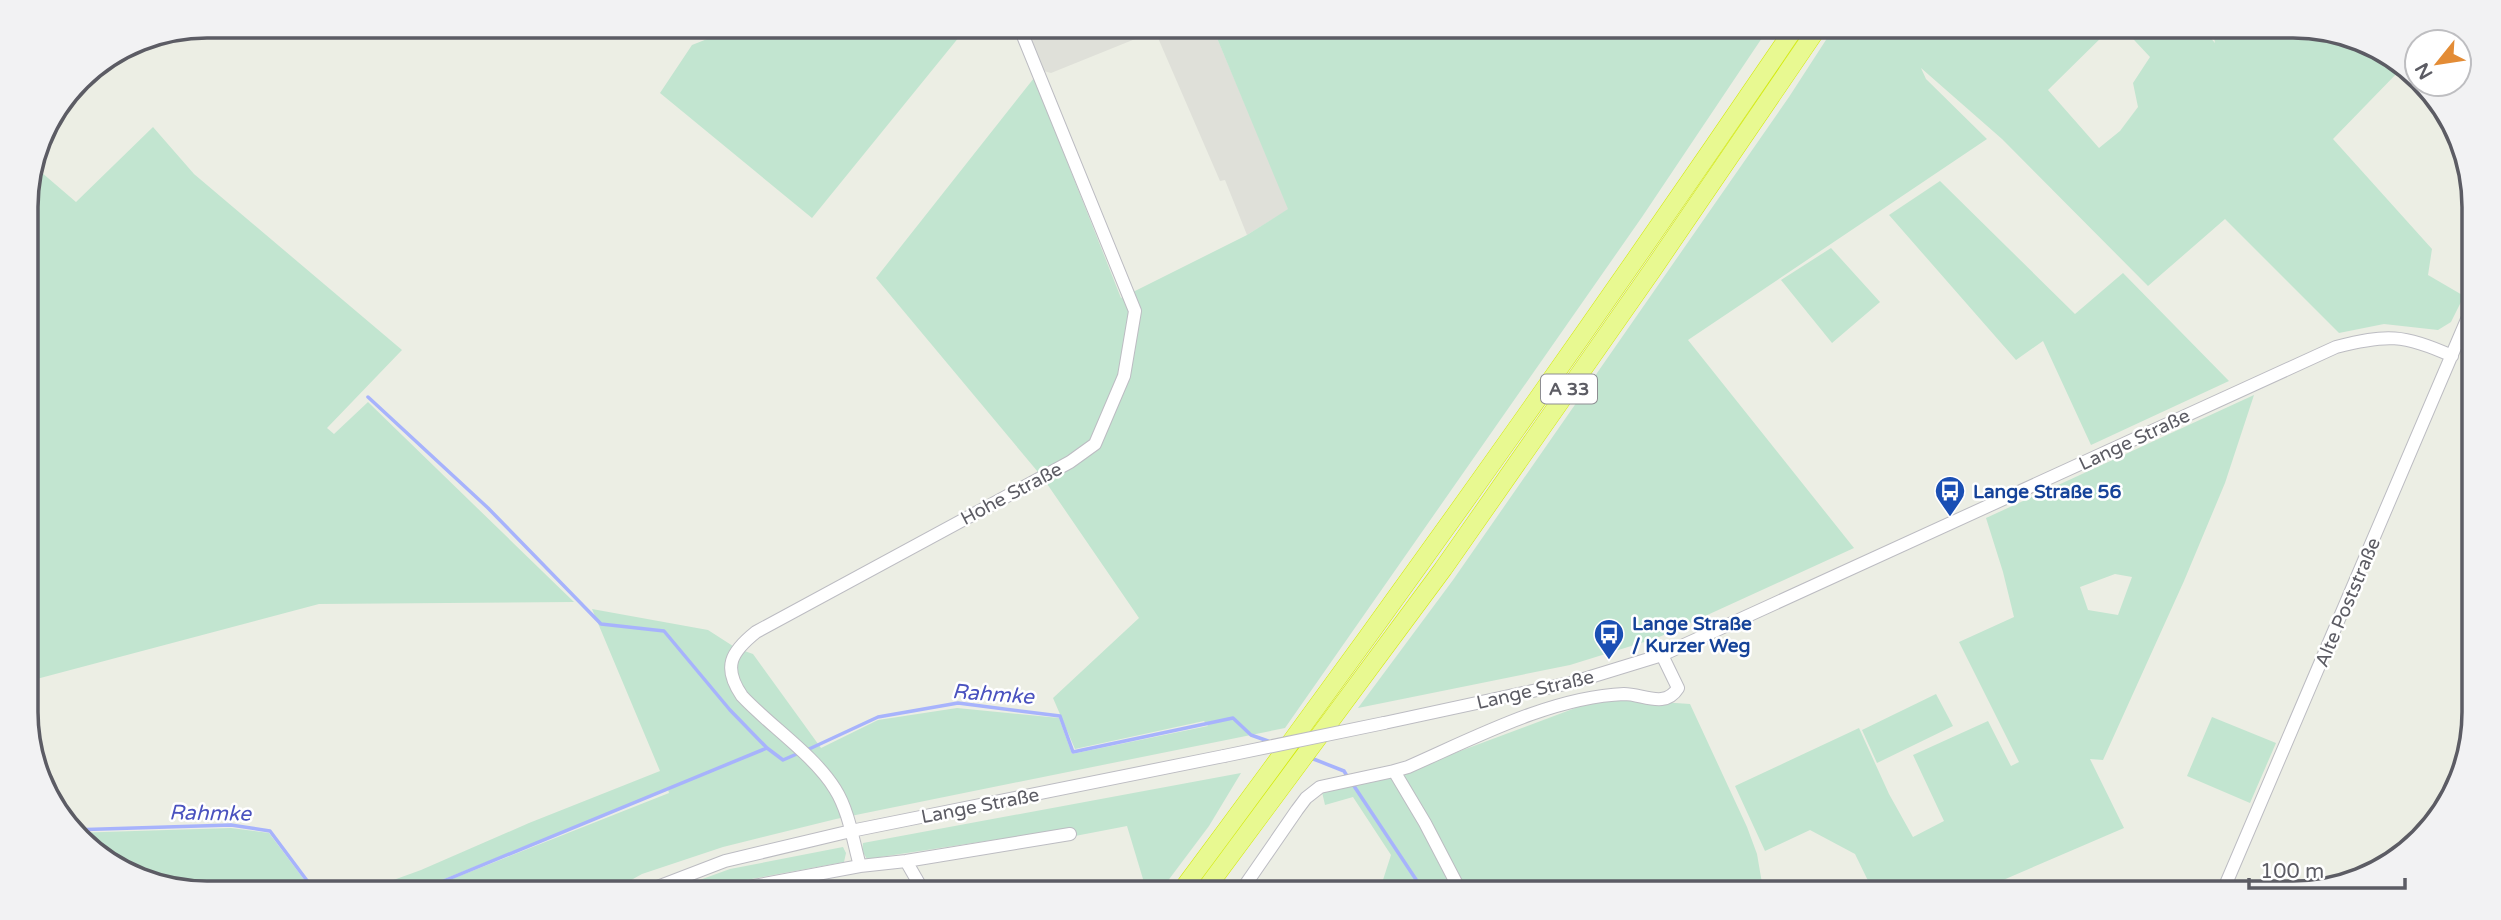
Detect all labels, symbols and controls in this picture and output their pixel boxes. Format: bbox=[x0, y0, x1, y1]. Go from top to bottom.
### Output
north arrow bbox=[2403, 28, 2473, 98]
text: N bbox=[2411, 59, 2437, 83]
road number: A 33 bbox=[1541, 374, 1597, 404]
street label: Lange Straße bbox=[2076, 405, 2193, 475]
street label: Hohe Straße bbox=[957, 458, 1066, 530]
bus stop icon: Lange Straße 56 bbox=[1933, 474, 1967, 518]
place label: Lange Straße 56 bbox=[1973, 481, 2122, 504]
street label: Alte Poststraße bbox=[2311, 534, 2385, 670]
place label: Lange Straße / Kurzer Weg bbox=[1632, 613, 1752, 658]
bus stop icon: Lange Straße / Kurzer Weg bbox=[1592, 617, 1626, 661]
street label: Lange Straße bbox=[1474, 666, 1596, 714]
water label: Rahmke bbox=[951, 679, 1036, 710]
street label: Lange Straße bbox=[919, 784, 1041, 828]
water label: Rahmke bbox=[169, 800, 252, 827]
scale bar bbox=[2249, 846, 2405, 890]
text: 100 m bbox=[2260, 859, 2324, 884]

